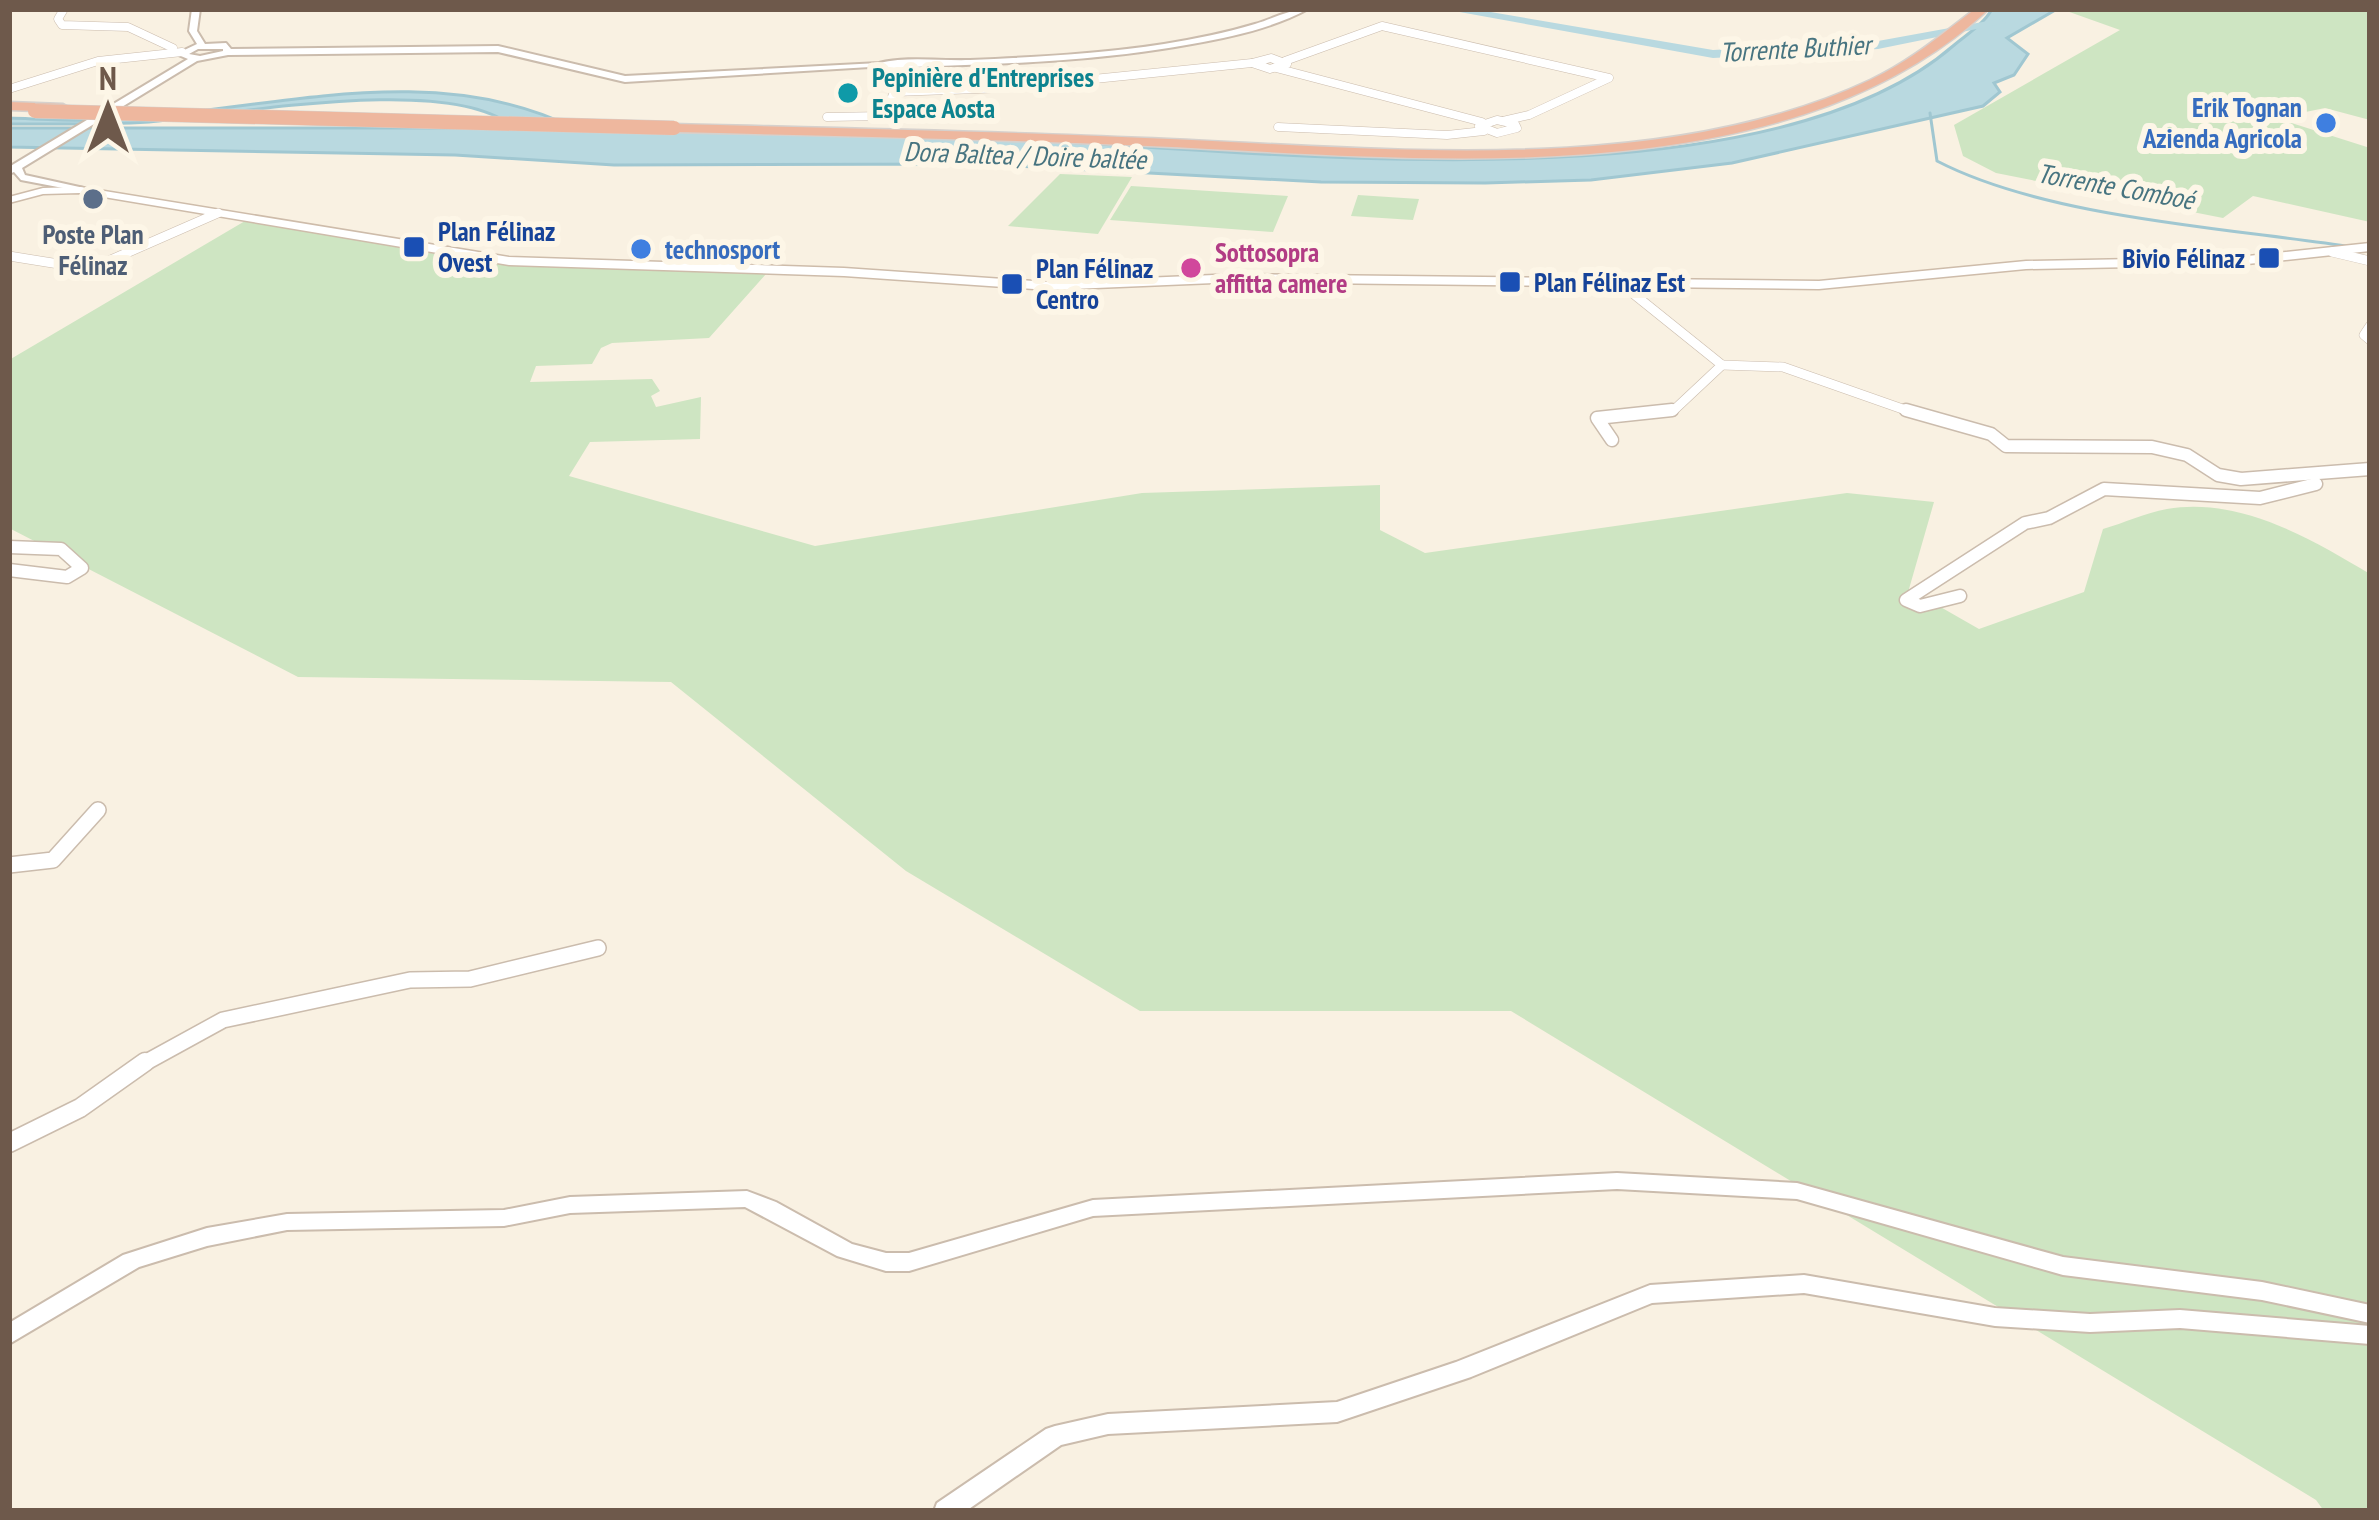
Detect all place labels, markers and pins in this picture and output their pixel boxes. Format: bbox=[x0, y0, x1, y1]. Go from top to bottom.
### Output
place label: Pepinière d'Entreprises Espace Aosta bbox=[872, 60, 1094, 125]
marker: Pepinière d'Entreprises Espace Aosta bbox=[835, 80, 861, 106]
place label: Erik Tognan Azienda Agricola bbox=[2142, 90, 2302, 155]
marker: Erik Tognan Azienda Agricola bbox=[2313, 110, 2339, 136]
marker: Poste Plan Félinaz bbox=[80, 186, 106, 212]
place label: Plan Félinaz Ovest bbox=[438, 214, 555, 279]
place label: Poste Plan Félinaz bbox=[42, 217, 144, 282]
place label: technosport bbox=[665, 232, 780, 266]
marker: Plan Félinaz Ovest bbox=[401, 234, 427, 260]
place label: Sottosopra affitta camere bbox=[1215, 235, 1348, 300]
marker: technosport bbox=[628, 236, 654, 262]
place label: Bivio Félinaz bbox=[2122, 241, 2245, 275]
marker: Bivio Félinaz bbox=[2256, 245, 2282, 271]
place label: Plan Félinaz Centro bbox=[1036, 251, 1153, 316]
marker: Sottosopra affitta camere bbox=[1178, 255, 1204, 281]
place label: Plan Félinaz Est bbox=[1534, 265, 1685, 299]
marker: Plan Félinaz Est bbox=[1497, 269, 1523, 295]
marker: Plan Félinaz Centro bbox=[999, 271, 1025, 297]

